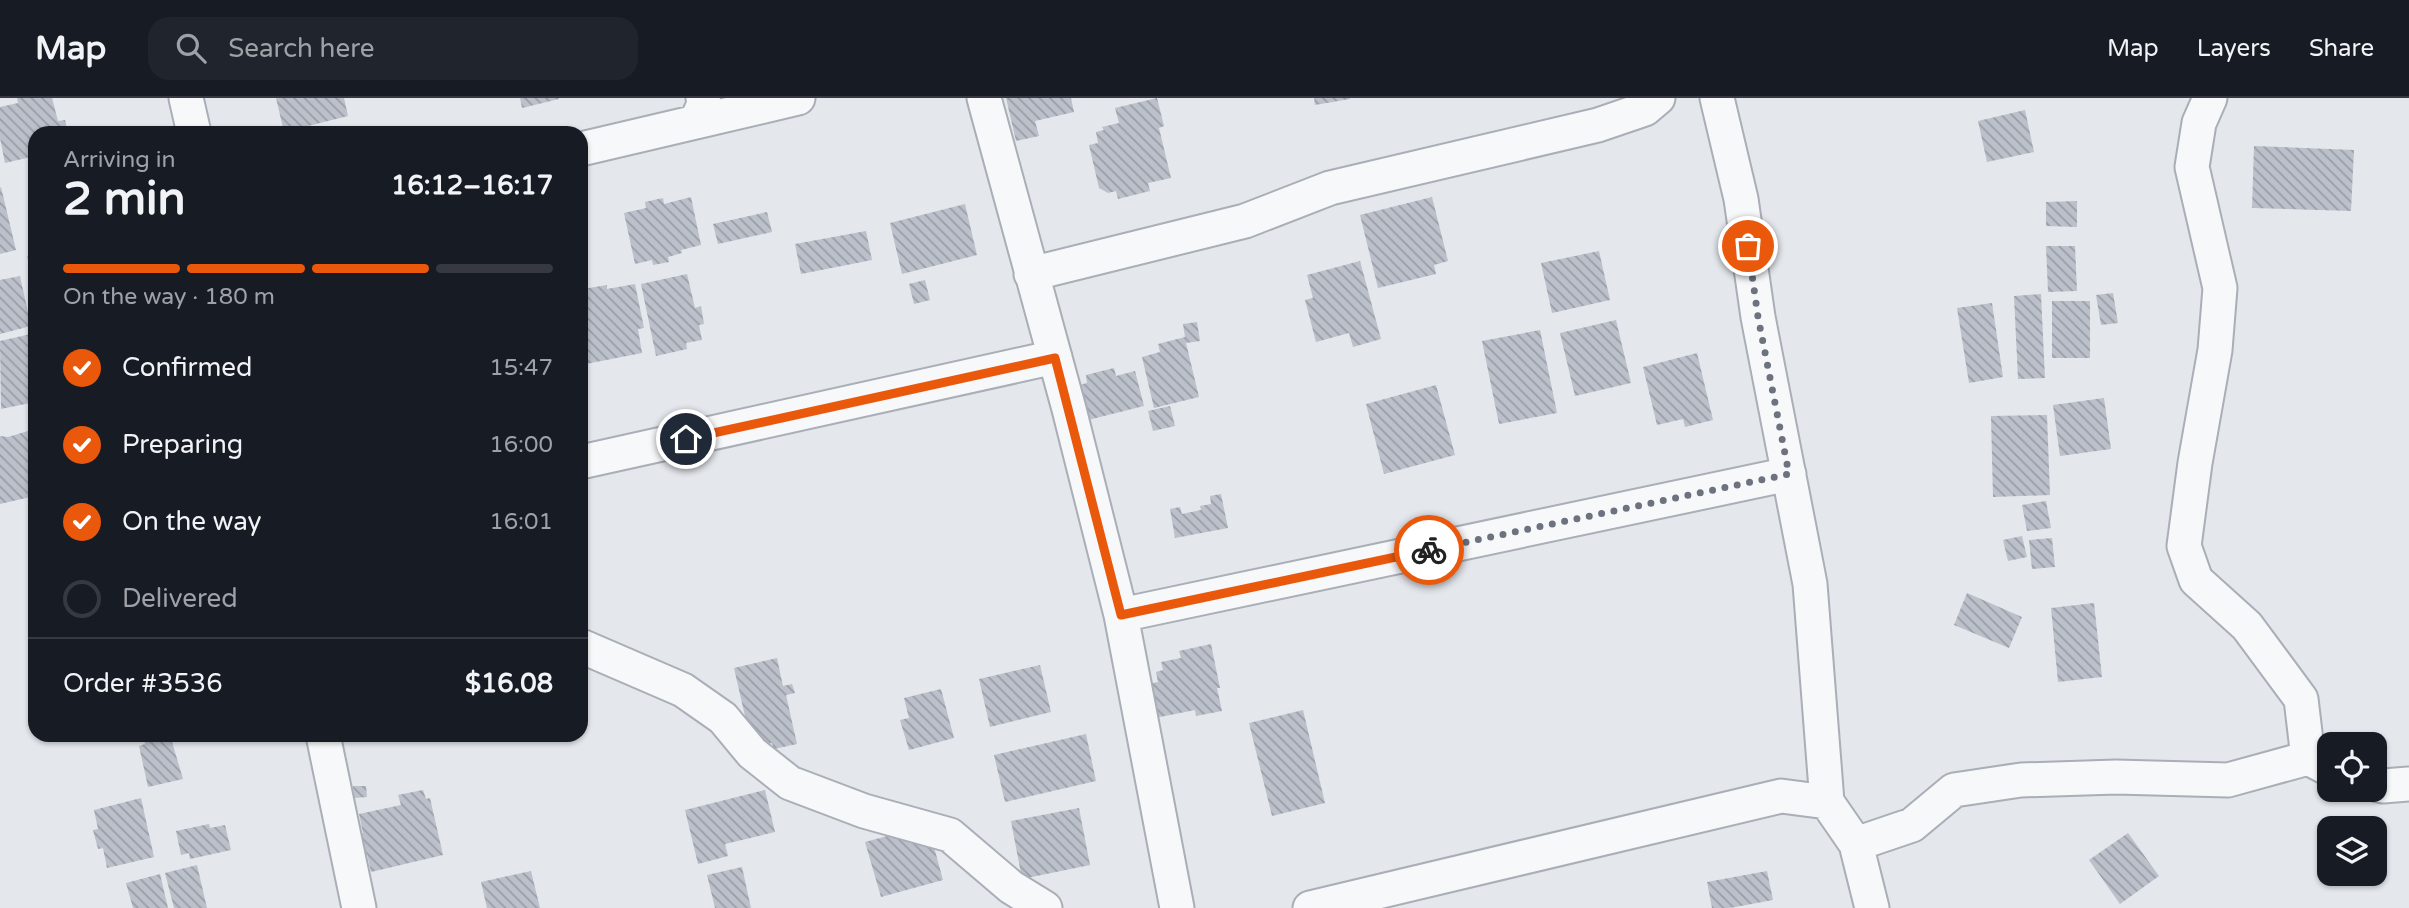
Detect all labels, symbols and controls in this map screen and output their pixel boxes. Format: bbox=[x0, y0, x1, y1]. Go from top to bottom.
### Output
search box bbox=[148, 17, 638, 80]
text: Map bbox=[35, 29, 106, 68]
icon: search bbox=[172, 29, 210, 67]
text: Search here bbox=[228, 33, 374, 64]
text: Map bbox=[2107, 34, 2159, 63]
text: Layers bbox=[2197, 34, 2271, 63]
text: Share bbox=[2309, 34, 2374, 63]
text: Arriving in bbox=[63, 146, 176, 174]
text: 16:12–16:17 bbox=[391, 170, 553, 201]
text: 2 min bbox=[63, 172, 186, 227]
pin bbox=[1718, 216, 1778, 276]
icon: bag bbox=[1729, 227, 1767, 265]
text: On the way · 180 m bbox=[63, 283, 275, 311]
icon: check bbox=[63, 349, 101, 387]
text: Confirmed bbox=[122, 352, 252, 383]
text: 15:47 bbox=[489, 354, 553, 382]
pin bbox=[656, 409, 716, 469]
icon: home bbox=[667, 420, 705, 458]
icon: check bbox=[63, 426, 101, 464]
text: Preparing bbox=[122, 429, 243, 460]
text: 16:00 bbox=[489, 431, 553, 459]
icon: check bbox=[63, 503, 101, 541]
text: On the way bbox=[122, 506, 262, 537]
text: 16:01 bbox=[489, 508, 553, 536]
courier bbox=[1394, 515, 1464, 585]
icon: bike bbox=[1410, 531, 1448, 569]
text: Delivered bbox=[122, 583, 238, 614]
text: Order #3536 bbox=[63, 668, 223, 699]
text: $16.08 bbox=[465, 668, 553, 699]
map controls bbox=[2317, 732, 2387, 886]
button: locate bbox=[2317, 732, 2387, 802]
button: layers bbox=[2317, 816, 2387, 886]

